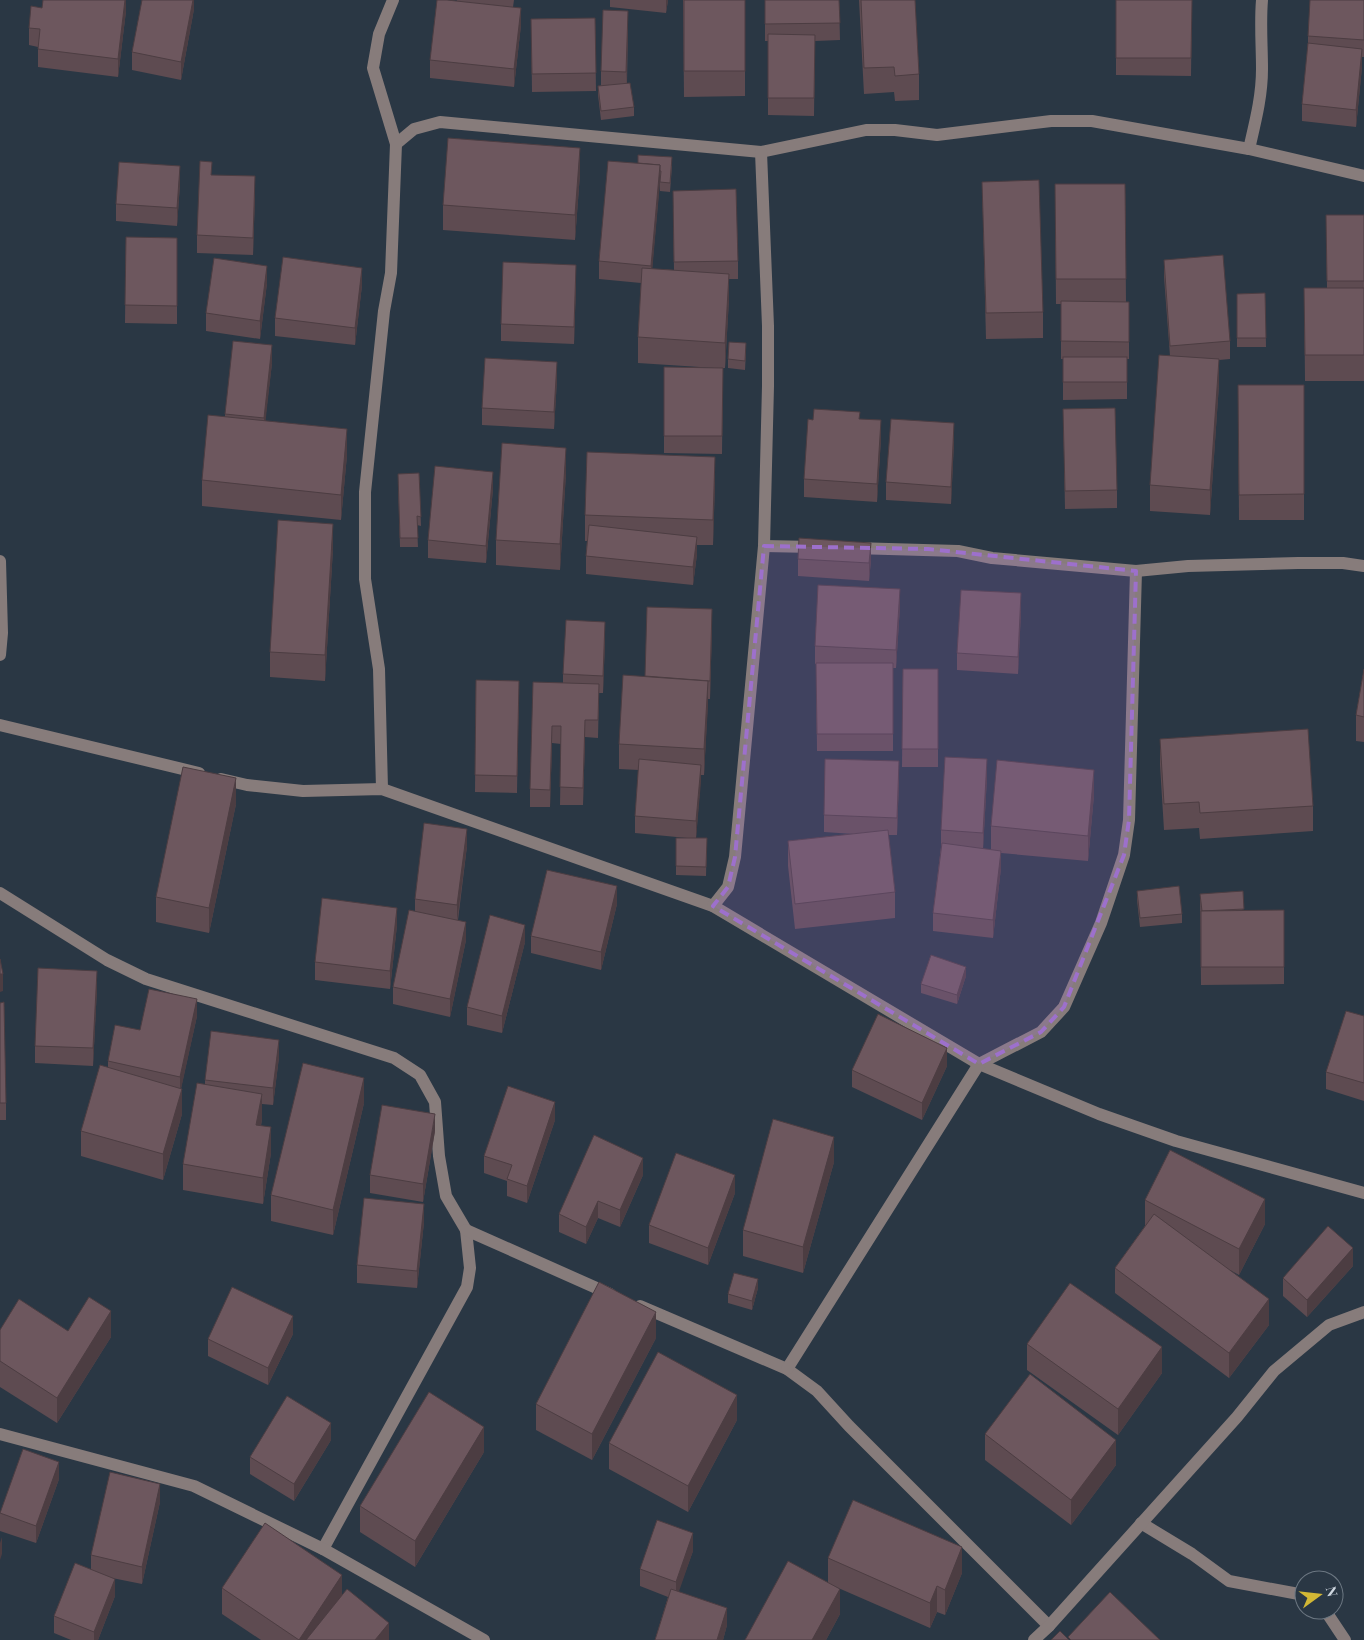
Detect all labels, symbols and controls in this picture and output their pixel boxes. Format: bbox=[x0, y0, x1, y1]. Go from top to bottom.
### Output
north arrow bbox=[1294, 1570, 1344, 1620]
text: N bbox=[1322, 1584, 1343, 1599]

